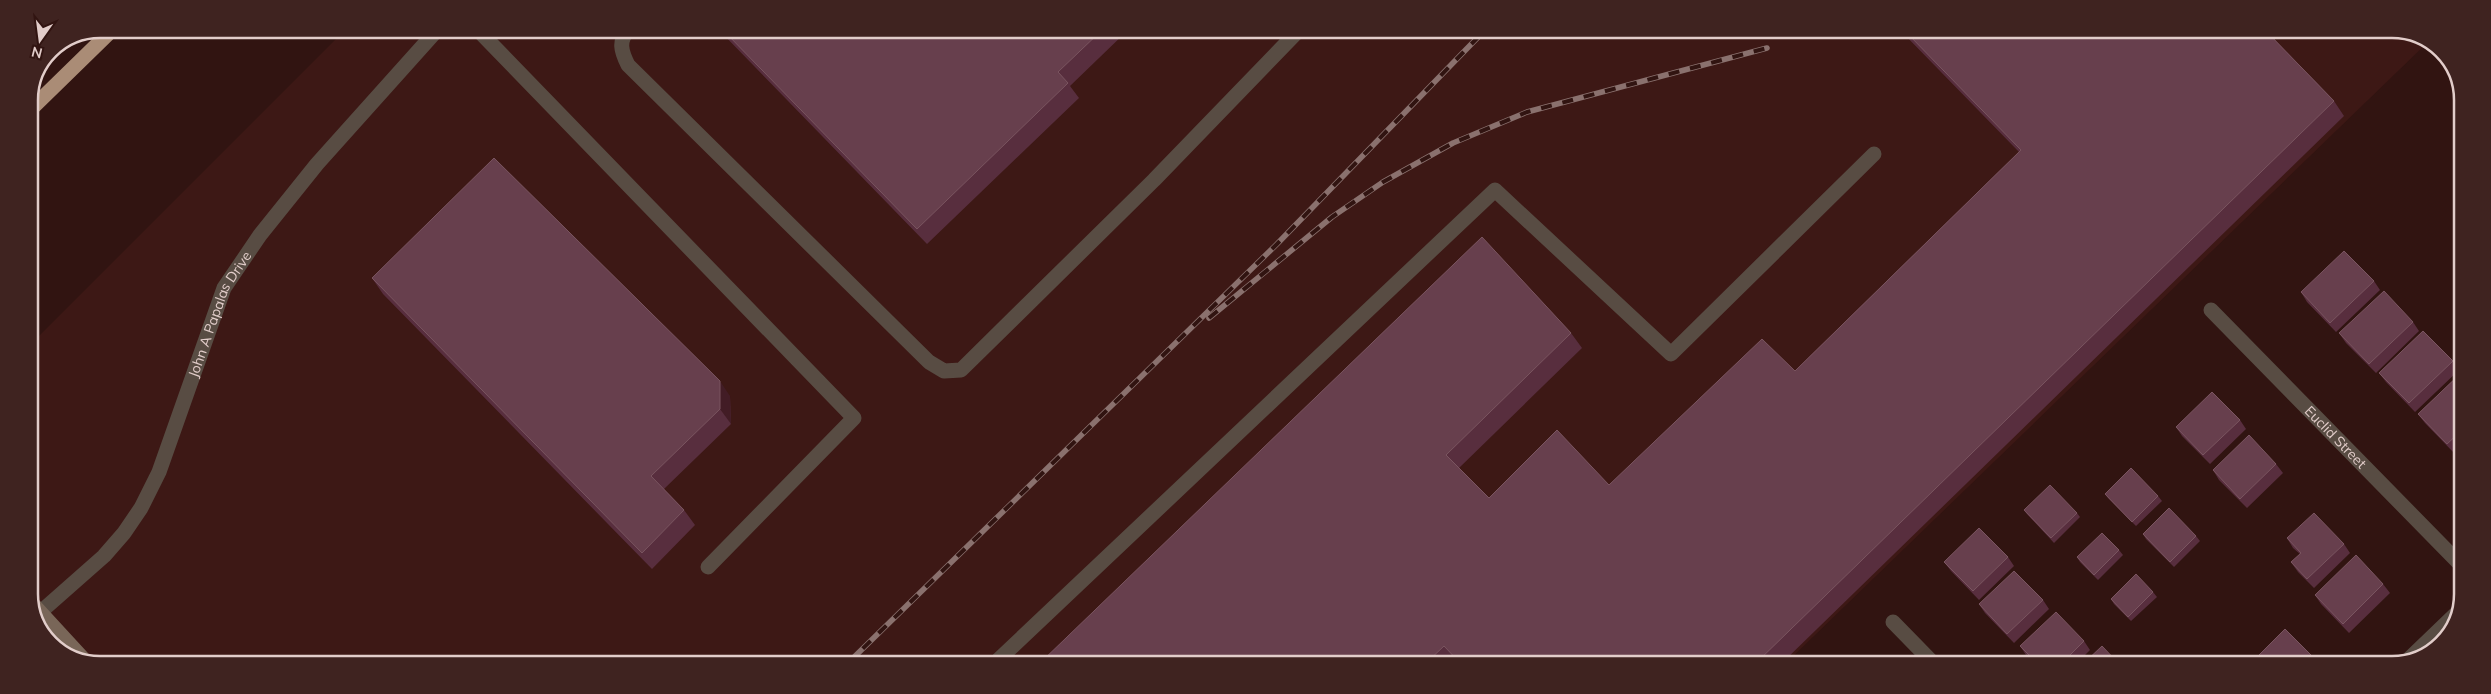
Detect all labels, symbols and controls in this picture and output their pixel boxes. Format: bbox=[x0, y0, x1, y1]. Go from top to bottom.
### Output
north arrow bbox=[15, 15, 65, 65]
text: N bbox=[30, 43, 44, 63]
street label: John A Papalas Drive bbox=[184, 248, 255, 380]
street label: Euclid Street bbox=[2301, 402, 2370, 472]

